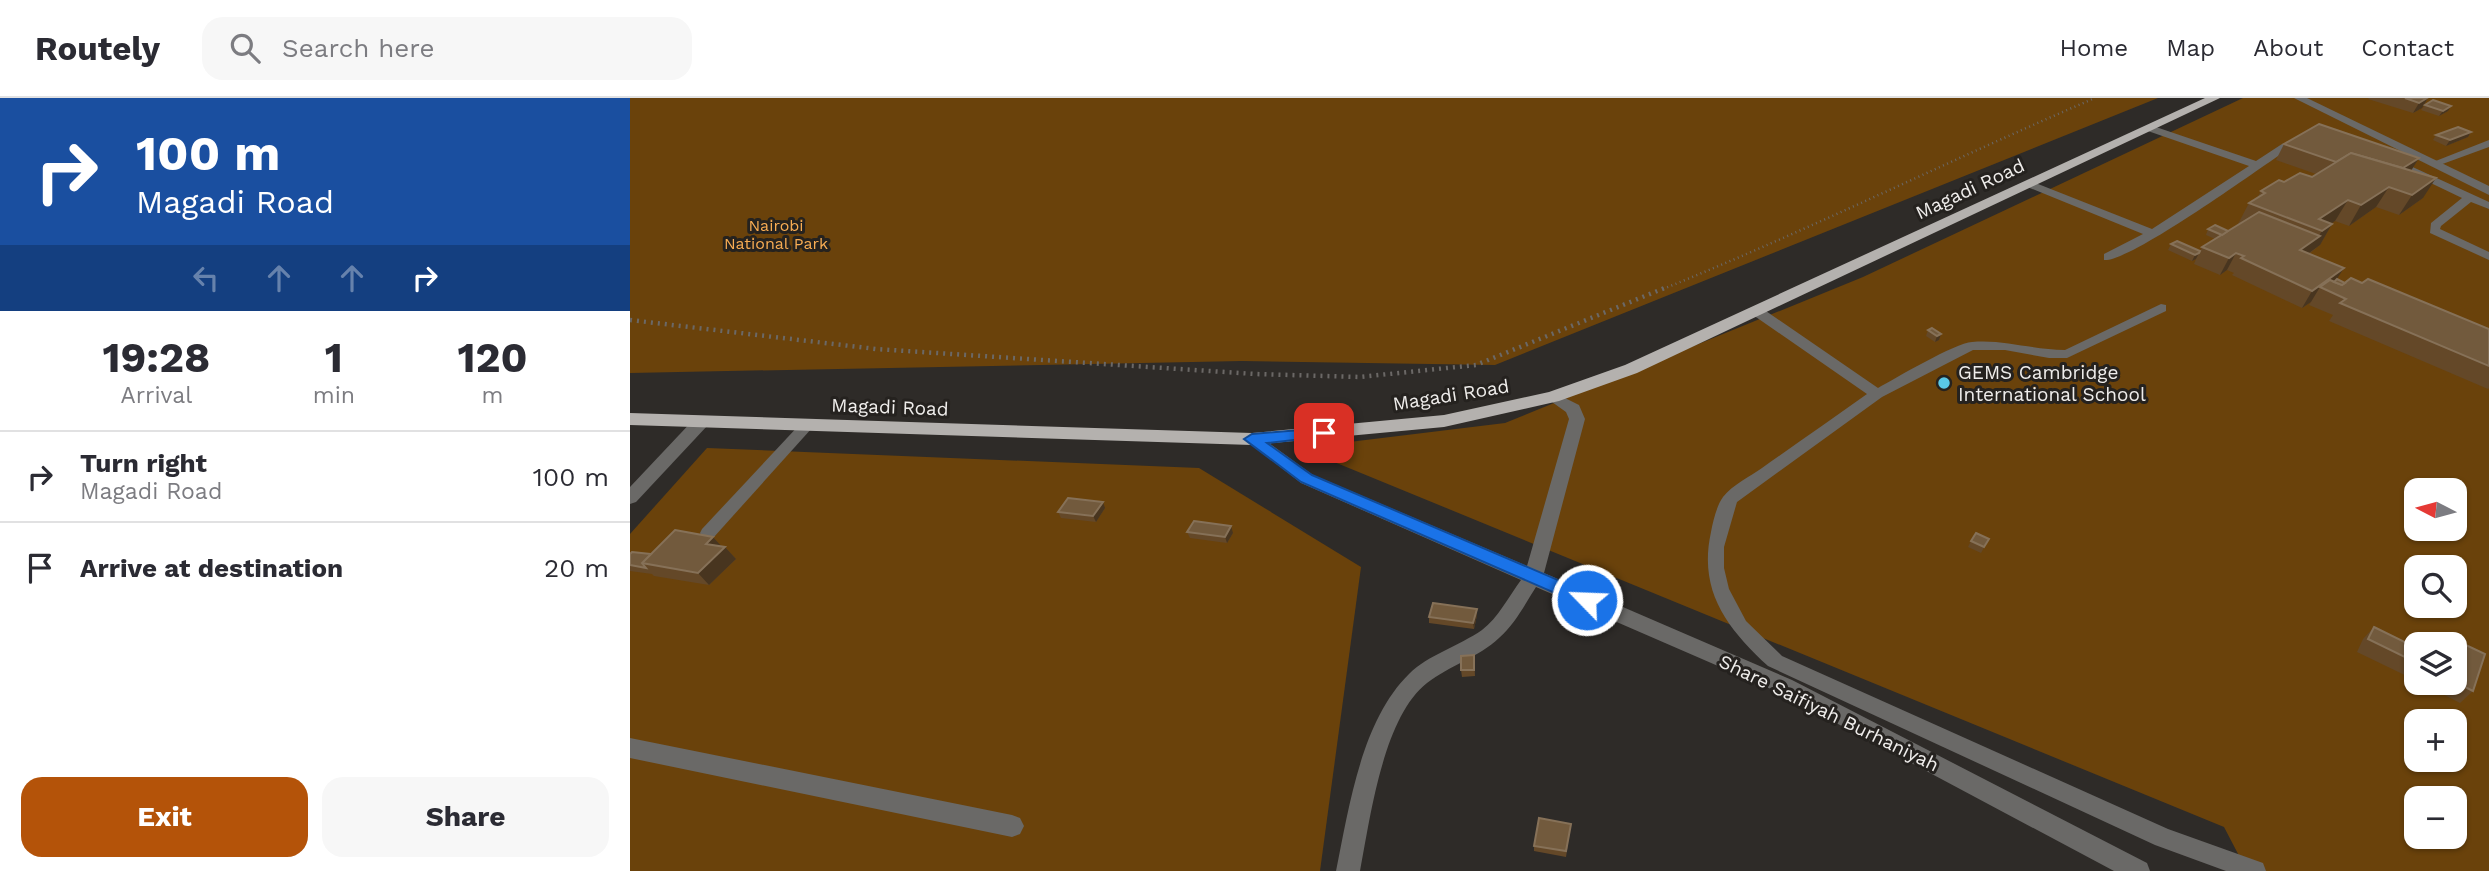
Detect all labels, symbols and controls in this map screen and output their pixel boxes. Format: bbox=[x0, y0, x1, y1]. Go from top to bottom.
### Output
search box bbox=[202, 17, 692, 80]
text: Routely bbox=[35, 29, 160, 68]
icon: search bbox=[226, 29, 264, 67]
text: Search here bbox=[282, 33, 434, 63]
text: Home bbox=[2060, 34, 2128, 62]
text: Map bbox=[2166, 34, 2215, 62]
text: About bbox=[2253, 34, 2323, 62]
text: Contact bbox=[2361, 34, 2454, 62]
text: 100 m bbox=[136, 124, 280, 182]
icon: right bbox=[21, 126, 112, 217]
street label: Magadi Road bbox=[1912, 154, 2028, 224]
text: Magadi Road bbox=[136, 183, 334, 221]
park label: Nairobi National Park bbox=[724, 216, 828, 253]
icon: left bbox=[187, 259, 225, 297]
icon: ahead bbox=[260, 259, 298, 297]
icon: ahead bbox=[333, 259, 371, 297]
icon: right bbox=[406, 259, 444, 297]
text: 19:28 bbox=[102, 333, 210, 382]
text: 1 bbox=[325, 333, 343, 382]
text: 120 bbox=[457, 333, 528, 382]
place label: GEMS Cambridge International School bbox=[1958, 361, 2146, 406]
street label: Magadi Road bbox=[1391, 374, 1511, 416]
marker: GEMS Cambridge International School bbox=[1936, 375, 1952, 391]
text: Arrival bbox=[120, 382, 192, 409]
text: min bbox=[313, 382, 355, 409]
text: m bbox=[482, 382, 503, 409]
street label: Magadi Road bbox=[831, 393, 949, 421]
pin bbox=[1294, 403, 1354, 463]
icon: arrive bbox=[1305, 414, 1343, 452]
text: Turn right bbox=[80, 448, 207, 478]
icon: right bbox=[21, 458, 59, 496]
text: 100 m bbox=[533, 462, 609, 492]
text: Magadi Road bbox=[80, 478, 222, 505]
north arrow bbox=[2404, 478, 2468, 541]
map controls bbox=[2404, 478, 2467, 849]
icon: arrive bbox=[21, 549, 59, 587]
text: Arrive at destination bbox=[80, 553, 343, 583]
text: 20 m bbox=[544, 553, 609, 583]
button: search bbox=[2404, 555, 2467, 618]
position arrow bbox=[1550, 563, 1624, 637]
button: layers bbox=[2404, 632, 2467, 695]
street label: Share Saifiyah Burhaniyah bbox=[1715, 650, 1943, 776]
button: + bbox=[2404, 709, 2467, 772]
button: Exit bbox=[21, 777, 308, 857]
button: Share bbox=[322, 777, 609, 857]
button: − bbox=[2404, 786, 2467, 849]

